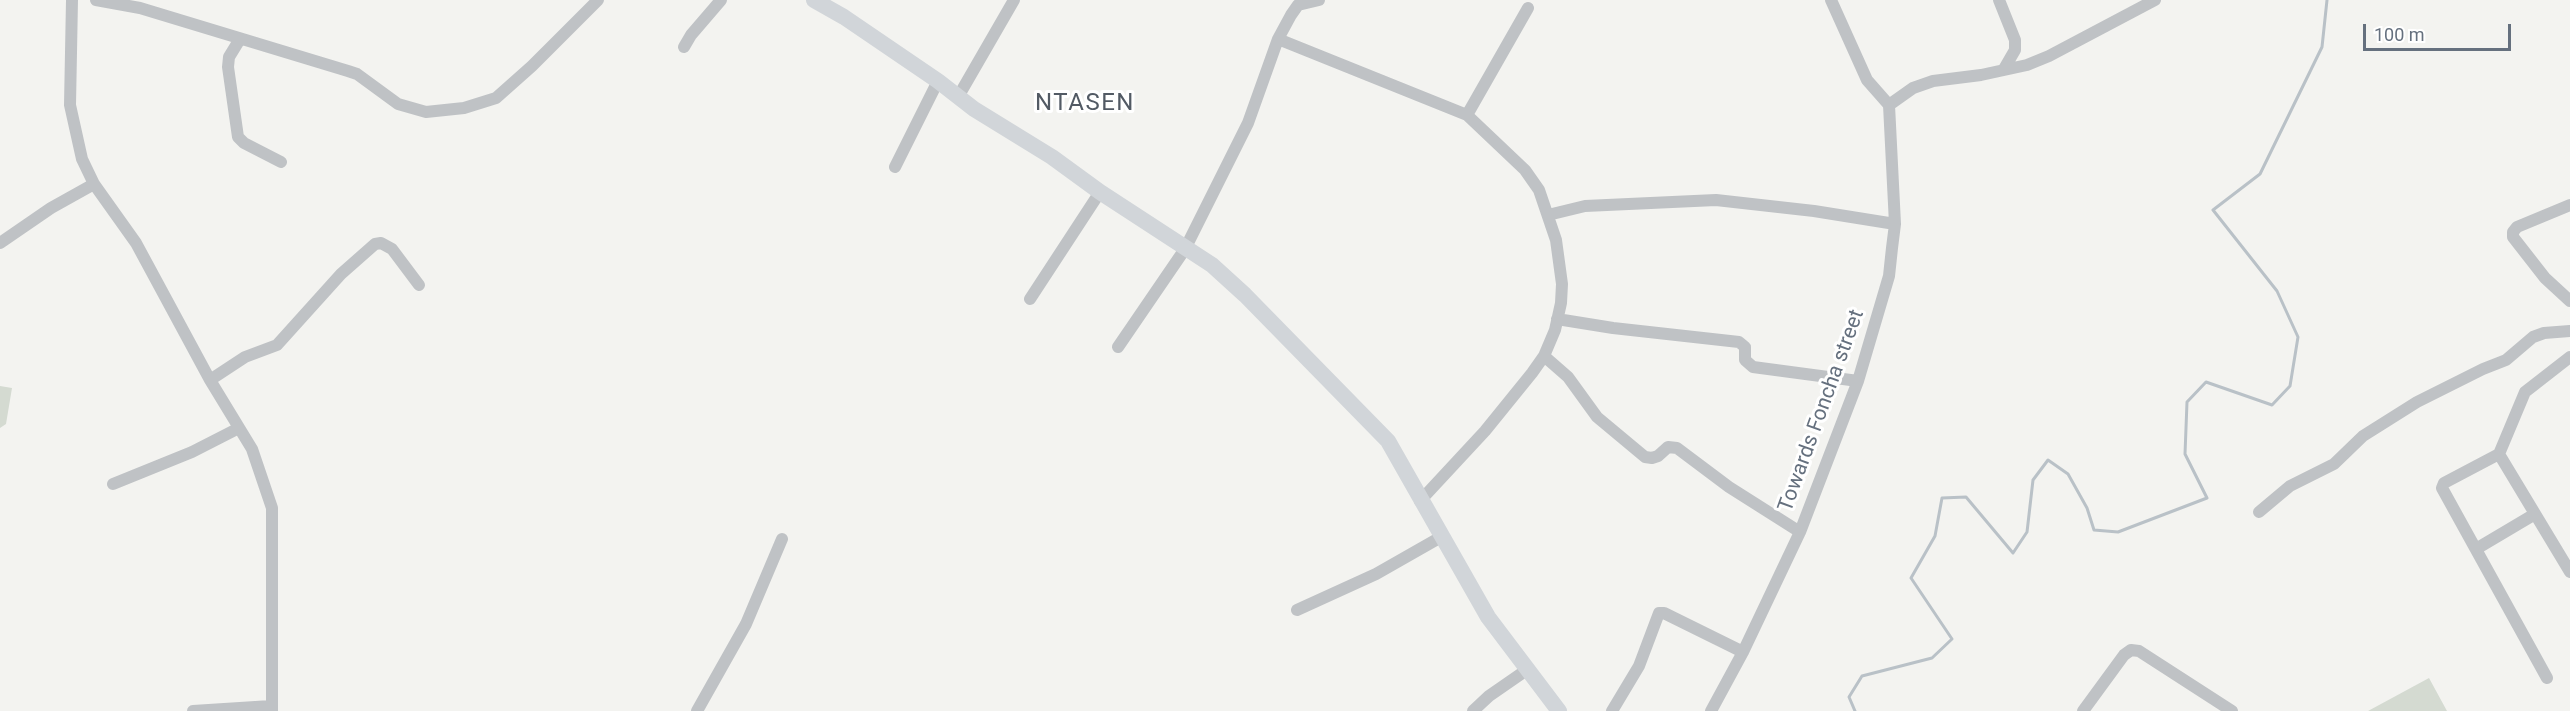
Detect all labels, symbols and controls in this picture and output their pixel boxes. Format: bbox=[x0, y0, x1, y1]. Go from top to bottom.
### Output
scale bar bbox=[2366, 12, 2514, 50]
text: 100 m bbox=[2374, 24, 2425, 45]
district label: NTASEN bbox=[1035, 90, 1135, 118]
street label: Towards Foncha street bbox=[1774, 306, 1870, 516]

